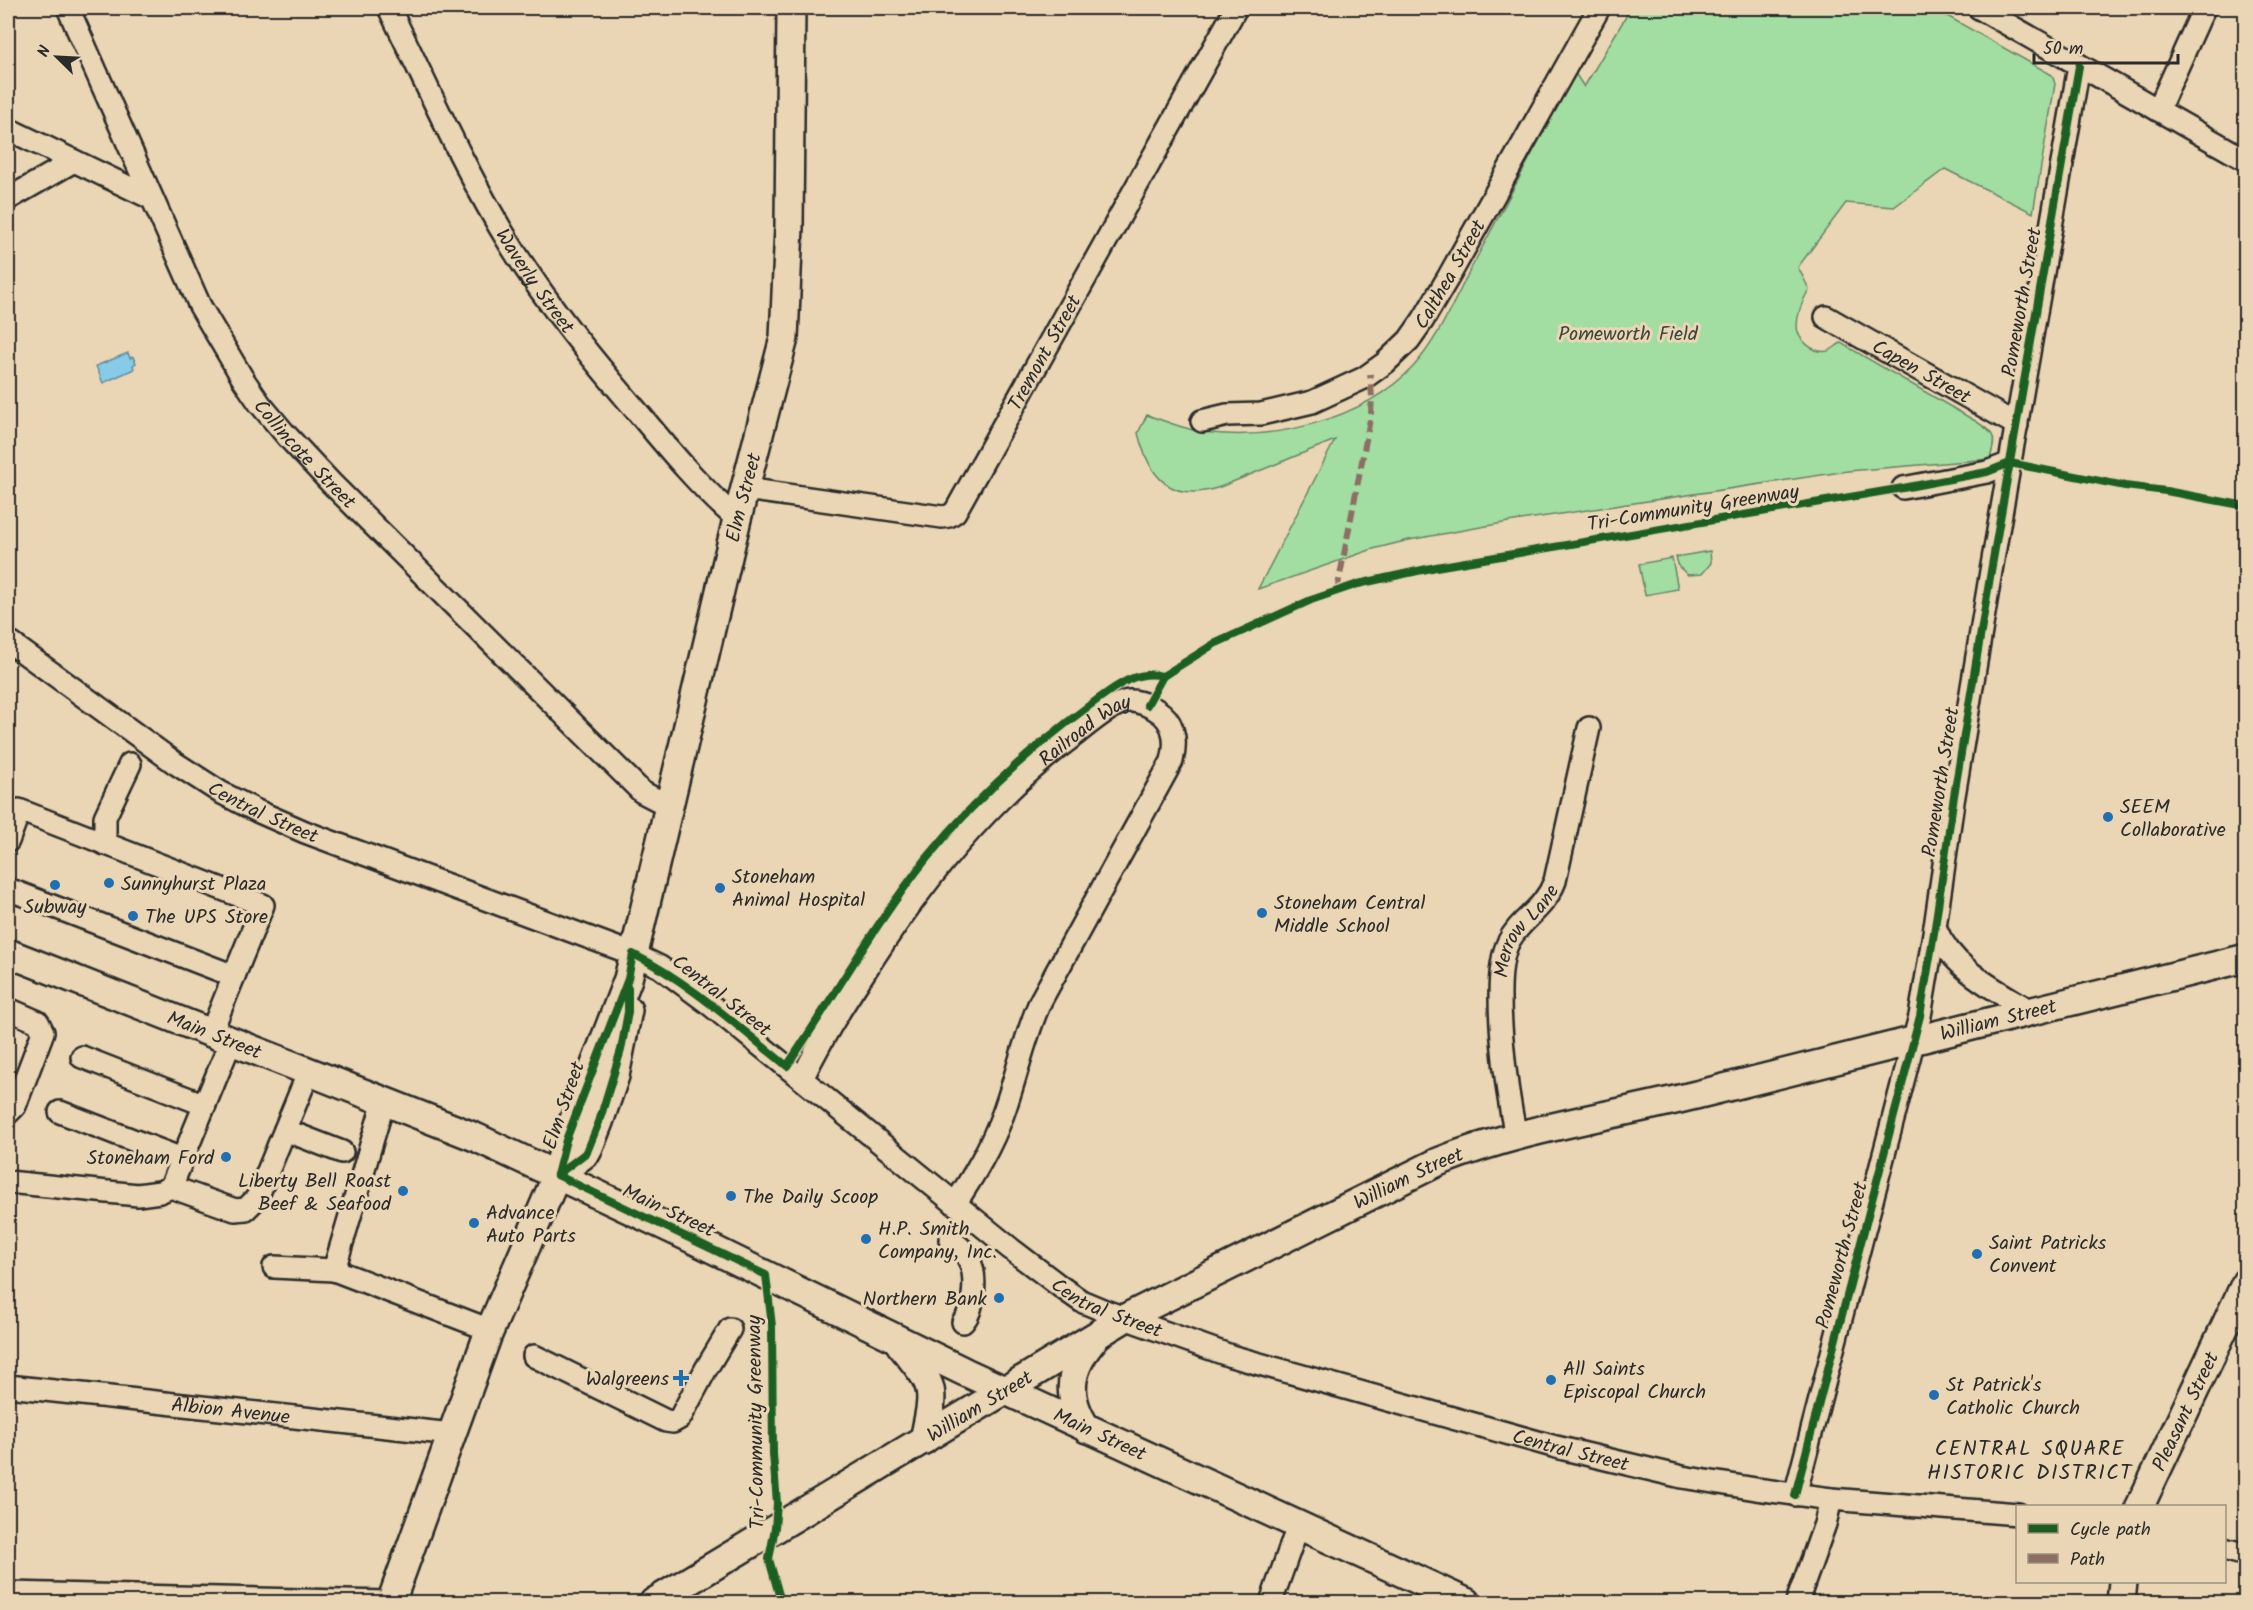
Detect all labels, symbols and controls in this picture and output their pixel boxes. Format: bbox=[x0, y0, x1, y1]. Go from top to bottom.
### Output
north arrow bbox=[27, 27, 87, 87]
scale bar bbox=[2034, 27, 2178, 65]
text: 50 m bbox=[2043, 35, 2083, 64]
text: N bbox=[31, 42, 58, 61]
street label: Calthea Street bbox=[1407, 214, 1496, 337]
street label: Waverly Street bbox=[486, 223, 582, 342]
street label: Pomeworth Street bbox=[1994, 225, 2052, 380]
street label: Tremont Street bbox=[1000, 289, 1091, 417]
park label: Pomeworth Field bbox=[1558, 319, 1699, 351]
street label: Capen Street bbox=[1865, 332, 1976, 414]
street label: Collincote Street bbox=[244, 393, 363, 518]
street label: Elm Street bbox=[718, 449, 772, 546]
street label: Tri-Community Greenway bbox=[1585, 476, 1802, 542]
street label: Railroad Way bbox=[1032, 687, 1135, 775]
street label: Pomeworth Street bbox=[1914, 705, 1970, 859]
street label: Central Street bbox=[200, 774, 323, 854]
place label: SEEM Collaborative bbox=[2120, 792, 2226, 847]
marker: SEEM Collaborative bbox=[2101, 810, 2115, 824]
place label: Stoneham Animal Hospital bbox=[732, 862, 865, 917]
place label: Sunnyhurst Plaza bbox=[121, 869, 267, 901]
marker: Sunnyhurst Plaza bbox=[102, 876, 116, 890]
marker: Subway bbox=[48, 878, 62, 892]
street label: Merrow Lane bbox=[1487, 879, 1569, 979]
marker: Stoneham Animal Hospital bbox=[713, 881, 727, 895]
place label: Stoneham Central Middle School bbox=[1274, 888, 1425, 943]
place label: Subway bbox=[24, 892, 87, 924]
place label: The UPS Store bbox=[145, 902, 268, 934]
marker: Stoneham Central Middle School bbox=[1255, 906, 1269, 920]
marker: The UPS Store bbox=[126, 909, 140, 923]
street label: Central Street bbox=[664, 947, 778, 1046]
street label: William Street bbox=[1937, 991, 2060, 1051]
street label: Main Street bbox=[162, 1003, 266, 1069]
street label: Elm Street bbox=[535, 1057, 595, 1154]
street label: William Street bbox=[1348, 1140, 1468, 1220]
place label: Stoneham Ford bbox=[87, 1143, 215, 1175]
marker: Stoneham Ford bbox=[219, 1150, 233, 1164]
place label: Liberty Bell Roast Beef & Seafood bbox=[238, 1166, 392, 1221]
street label: Main Street bbox=[616, 1176, 720, 1247]
street label: Pomeworth Street bbox=[1808, 1178, 1878, 1333]
place label: The Daily Scoop bbox=[743, 1182, 878, 1214]
marker: Liberty Bell Roast Beef & Seafood bbox=[396, 1184, 410, 1198]
marker: The Daily Scoop bbox=[724, 1189, 738, 1203]
place label: Advance Auto Parts bbox=[486, 1198, 576, 1253]
place label: H.P. Smith Company, Inc. bbox=[878, 1214, 997, 1269]
marker: Advance Auto Parts bbox=[467, 1216, 481, 1230]
place label: Saint Patricks Convent bbox=[1989, 1228, 2107, 1283]
marker: H.P. Smith Company, Inc. bbox=[859, 1232, 873, 1246]
marker: Saint Patricks Convent bbox=[1970, 1247, 1984, 1261]
street label: Central Street bbox=[1043, 1270, 1166, 1348]
place label: Northern Bank bbox=[863, 1284, 988, 1316]
marker: Northern Bank bbox=[992, 1291, 1006, 1305]
street label: Tri-Community Greenway bbox=[739, 1314, 775, 1529]
street label: Pleasant Street bbox=[2145, 1346, 2229, 1477]
place label: All Saints Episcopal Church bbox=[1563, 1354, 1706, 1409]
street label: William Street bbox=[921, 1363, 1040, 1452]
place label: Walgreens bbox=[586, 1364, 669, 1396]
place label: St Patrick's Catholic Church bbox=[1946, 1370, 2080, 1425]
marker: Walgreens bbox=[674, 1371, 688, 1385]
marker: All Saints Episcopal Church bbox=[1544, 1373, 1558, 1387]
marker: St Patrick's Catholic Church bbox=[1927, 1388, 1941, 1402]
street label: Albion Avenue bbox=[170, 1390, 291, 1434]
street label: Main Street bbox=[1047, 1401, 1151, 1471]
street label: Central Street bbox=[1508, 1421, 1632, 1482]
district label: CENTRAL SQUARE HISTORIC DISTRICT bbox=[1927, 1433, 2133, 1490]
legend bbox=[2016, 1505, 2226, 1583]
text: Cycle path bbox=[2070, 1516, 2151, 1545]
text: Path bbox=[2070, 1546, 2105, 1575]

